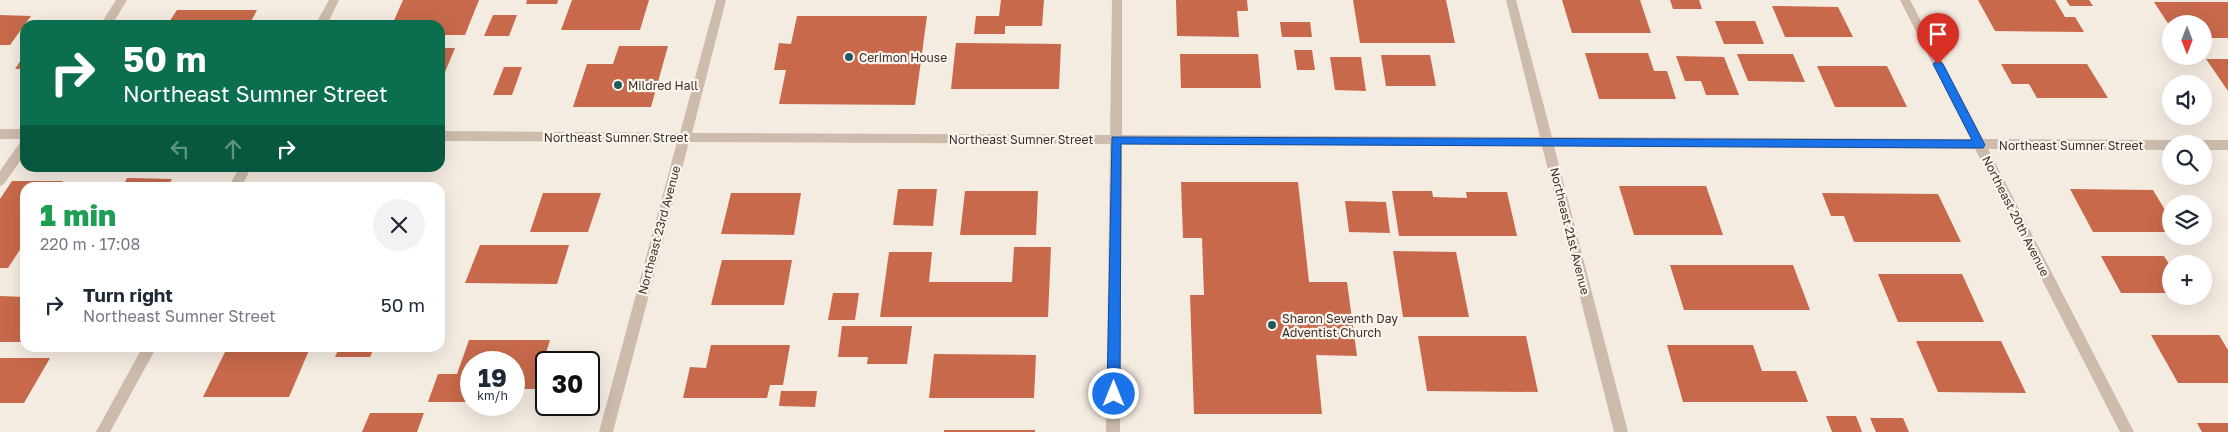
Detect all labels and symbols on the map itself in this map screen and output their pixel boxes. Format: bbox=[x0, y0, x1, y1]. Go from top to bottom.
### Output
pin bbox=[1917, 13, 1959, 64]
north arrow bbox=[2162, 15, 2212, 65]
place label: Cerimon House bbox=[859, 50, 947, 65]
marker: Cerimon House bbox=[843, 51, 855, 63]
place label: Mildred Hall bbox=[628, 78, 698, 93]
marker: Mildred Hall bbox=[612, 79, 624, 91]
street label: Northeast Sumner Street bbox=[544, 130, 688, 145]
street label: Northeast Sumner Street bbox=[949, 132, 1093, 147]
street label: Northeast Sumner Street bbox=[1999, 138, 2143, 153]
street label: Northeast 20th Avenue bbox=[1979, 153, 2053, 279]
street label: Northeast 23rd Avenue bbox=[635, 164, 683, 296]
street label: Northeast 21st Avenue bbox=[1547, 166, 1593, 296]
place label: Sharon Seventh Day Adventist Church bbox=[1282, 311, 1398, 340]
marker: Sharon Seventh Day Adventist Church bbox=[1266, 319, 1278, 331]
speed limit sign: 30 bbox=[535, 351, 600, 416]
position arrow bbox=[1087, 367, 1139, 419]

